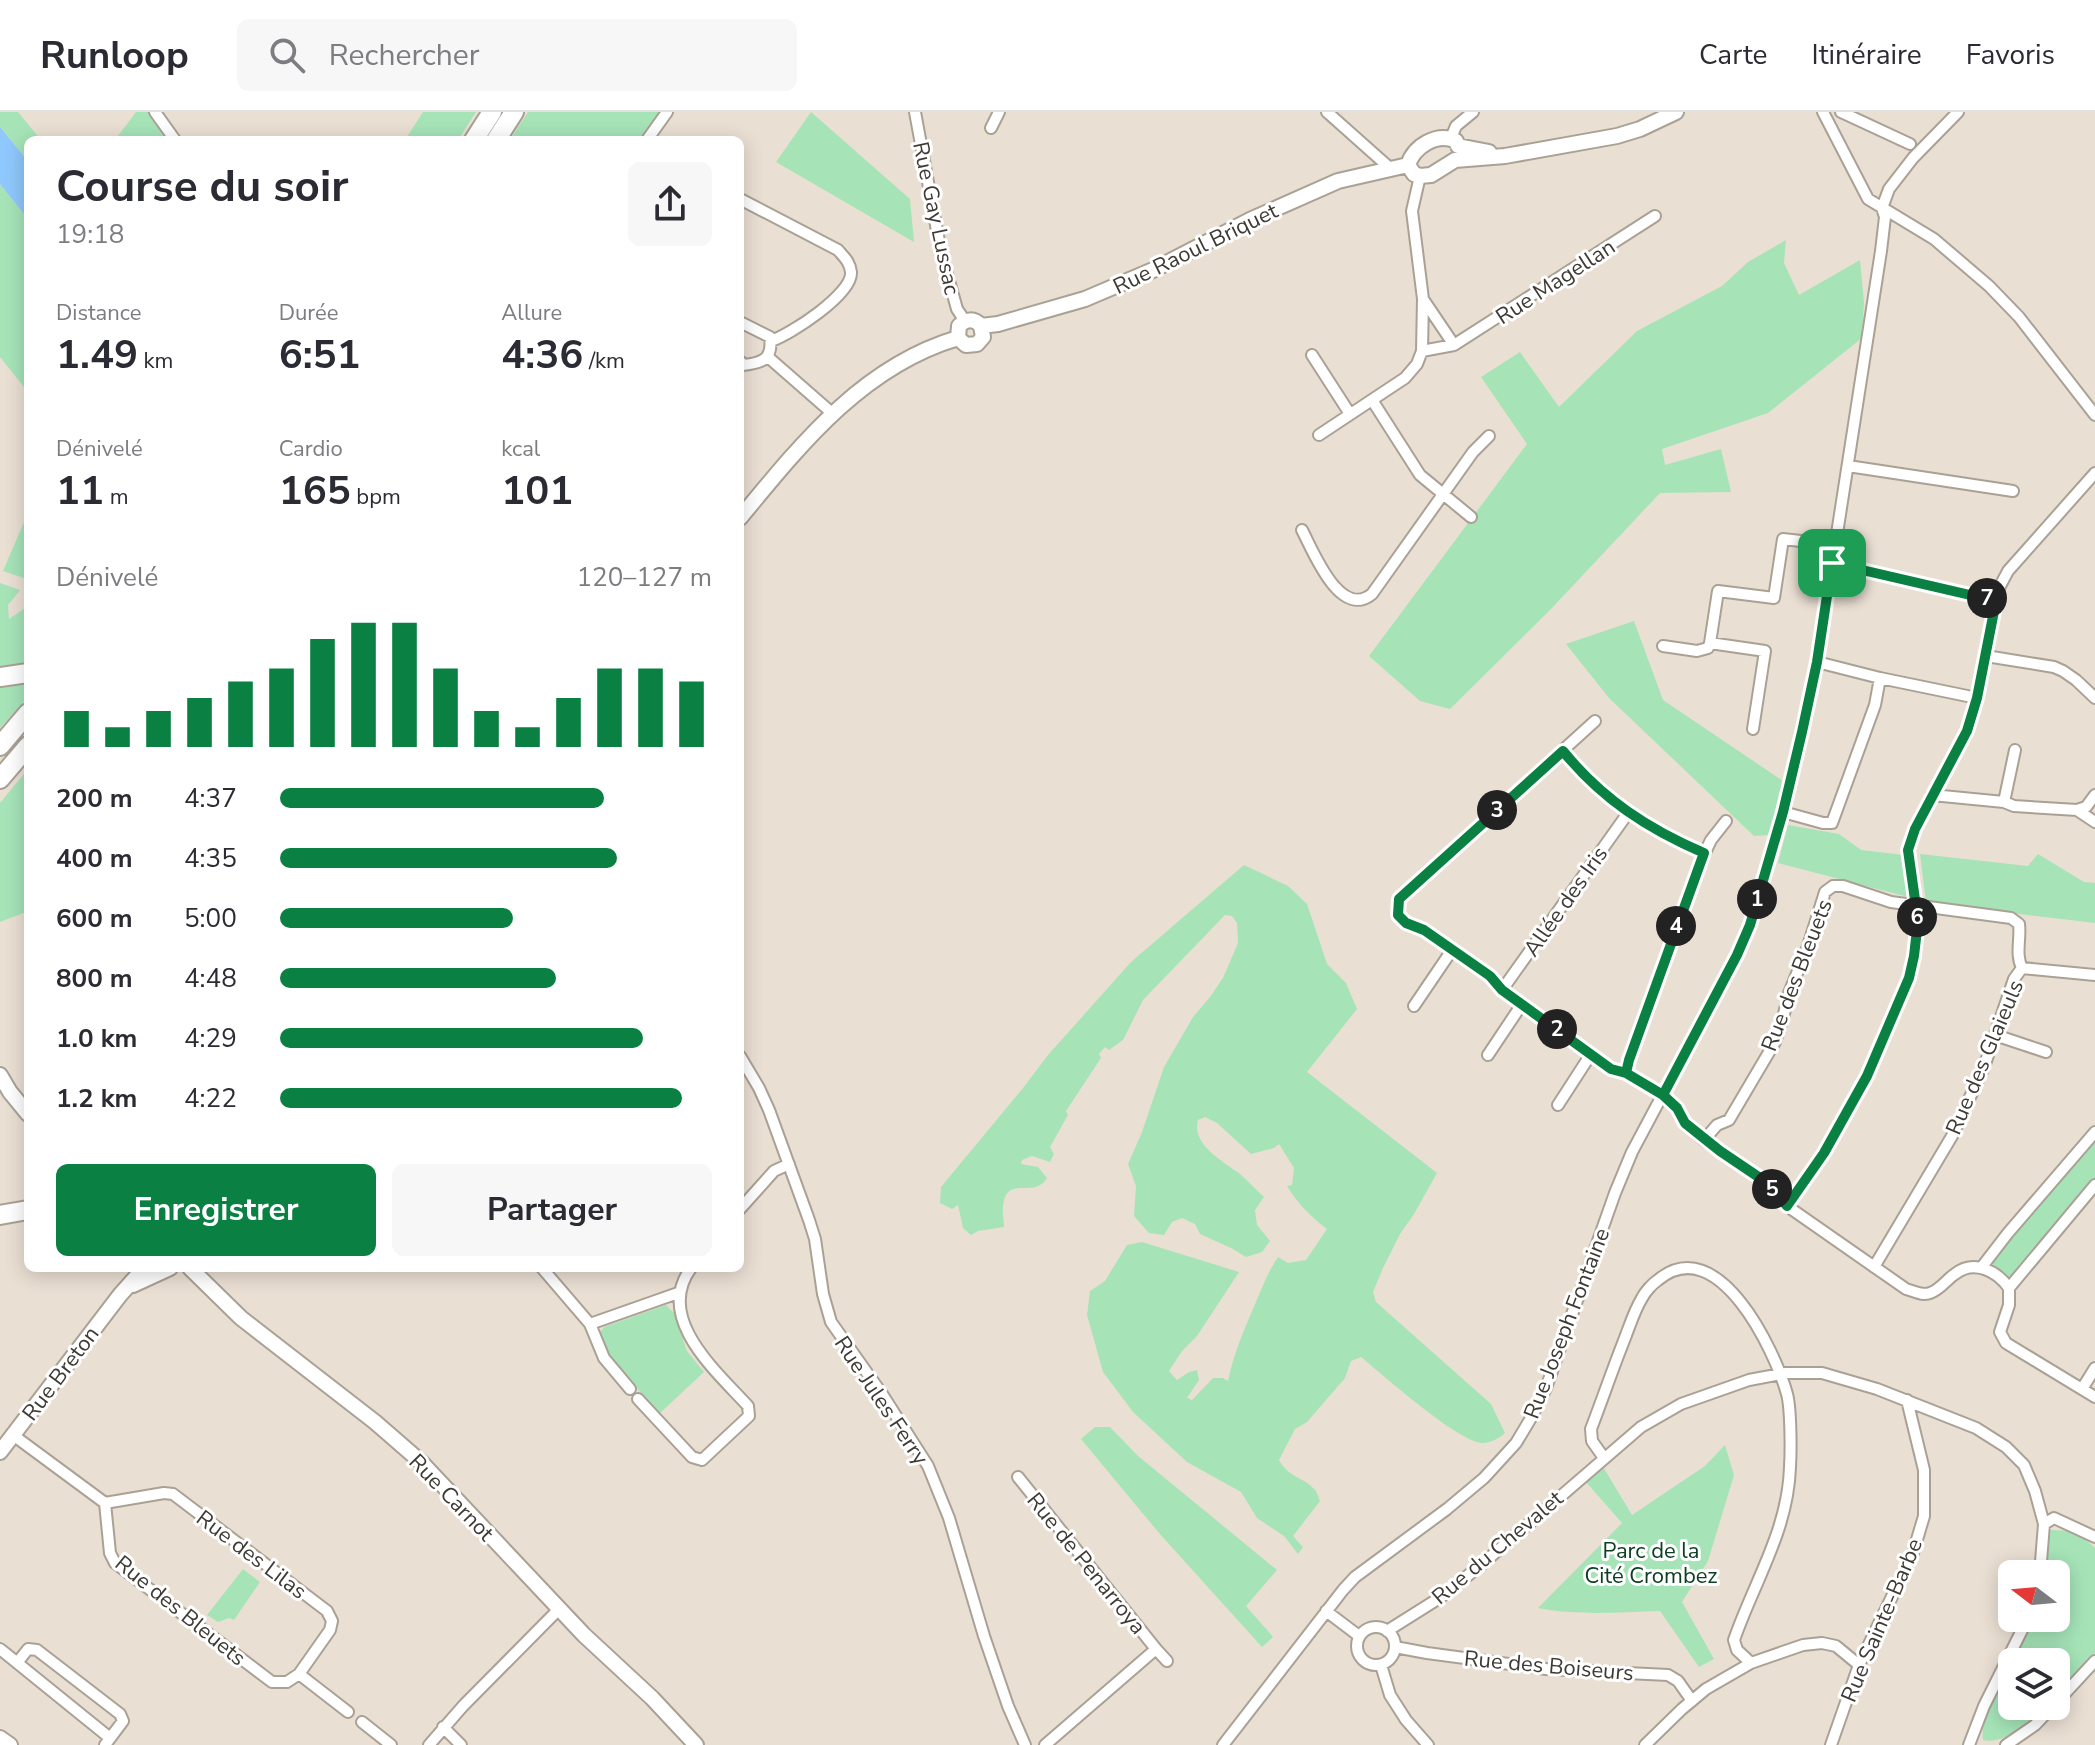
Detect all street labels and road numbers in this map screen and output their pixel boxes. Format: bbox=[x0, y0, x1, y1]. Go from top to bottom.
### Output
street label: Rue Gay Lussac bbox=[905, 139, 967, 298]
street label: Rue Raoul Briquet bbox=[1108, 196, 1283, 302]
street label: Rue Magellan bbox=[1490, 232, 1621, 332]
street label: Allée des Iris bbox=[1517, 841, 1615, 963]
street label: Rue des Bleuets bbox=[1754, 895, 1840, 1056]
street label: Rue des Glaieuls bbox=[1939, 975, 2031, 1139]
street label: Rue Joseph Fontaine bbox=[1517, 1224, 1617, 1423]
street label: Rue Breton bbox=[15, 1320, 106, 1427]
street label: Rue Jules Ferry bbox=[827, 1330, 936, 1471]
street label: Rue Carnot bbox=[402, 1447, 501, 1548]
street label: Rue du Chevalet bbox=[1426, 1484, 1570, 1612]
street label: Rue de Penarroya bbox=[1020, 1486, 1153, 1641]
street label: Rue des Lilas bbox=[190, 1503, 313, 1606]
street label: Rue Sainte-Barbe bbox=[1834, 1534, 1930, 1707]
street label: Rue des Bleuets bbox=[109, 1549, 252, 1673]
street label: Rue des Boiseurs bbox=[1463, 1644, 1635, 1688]

